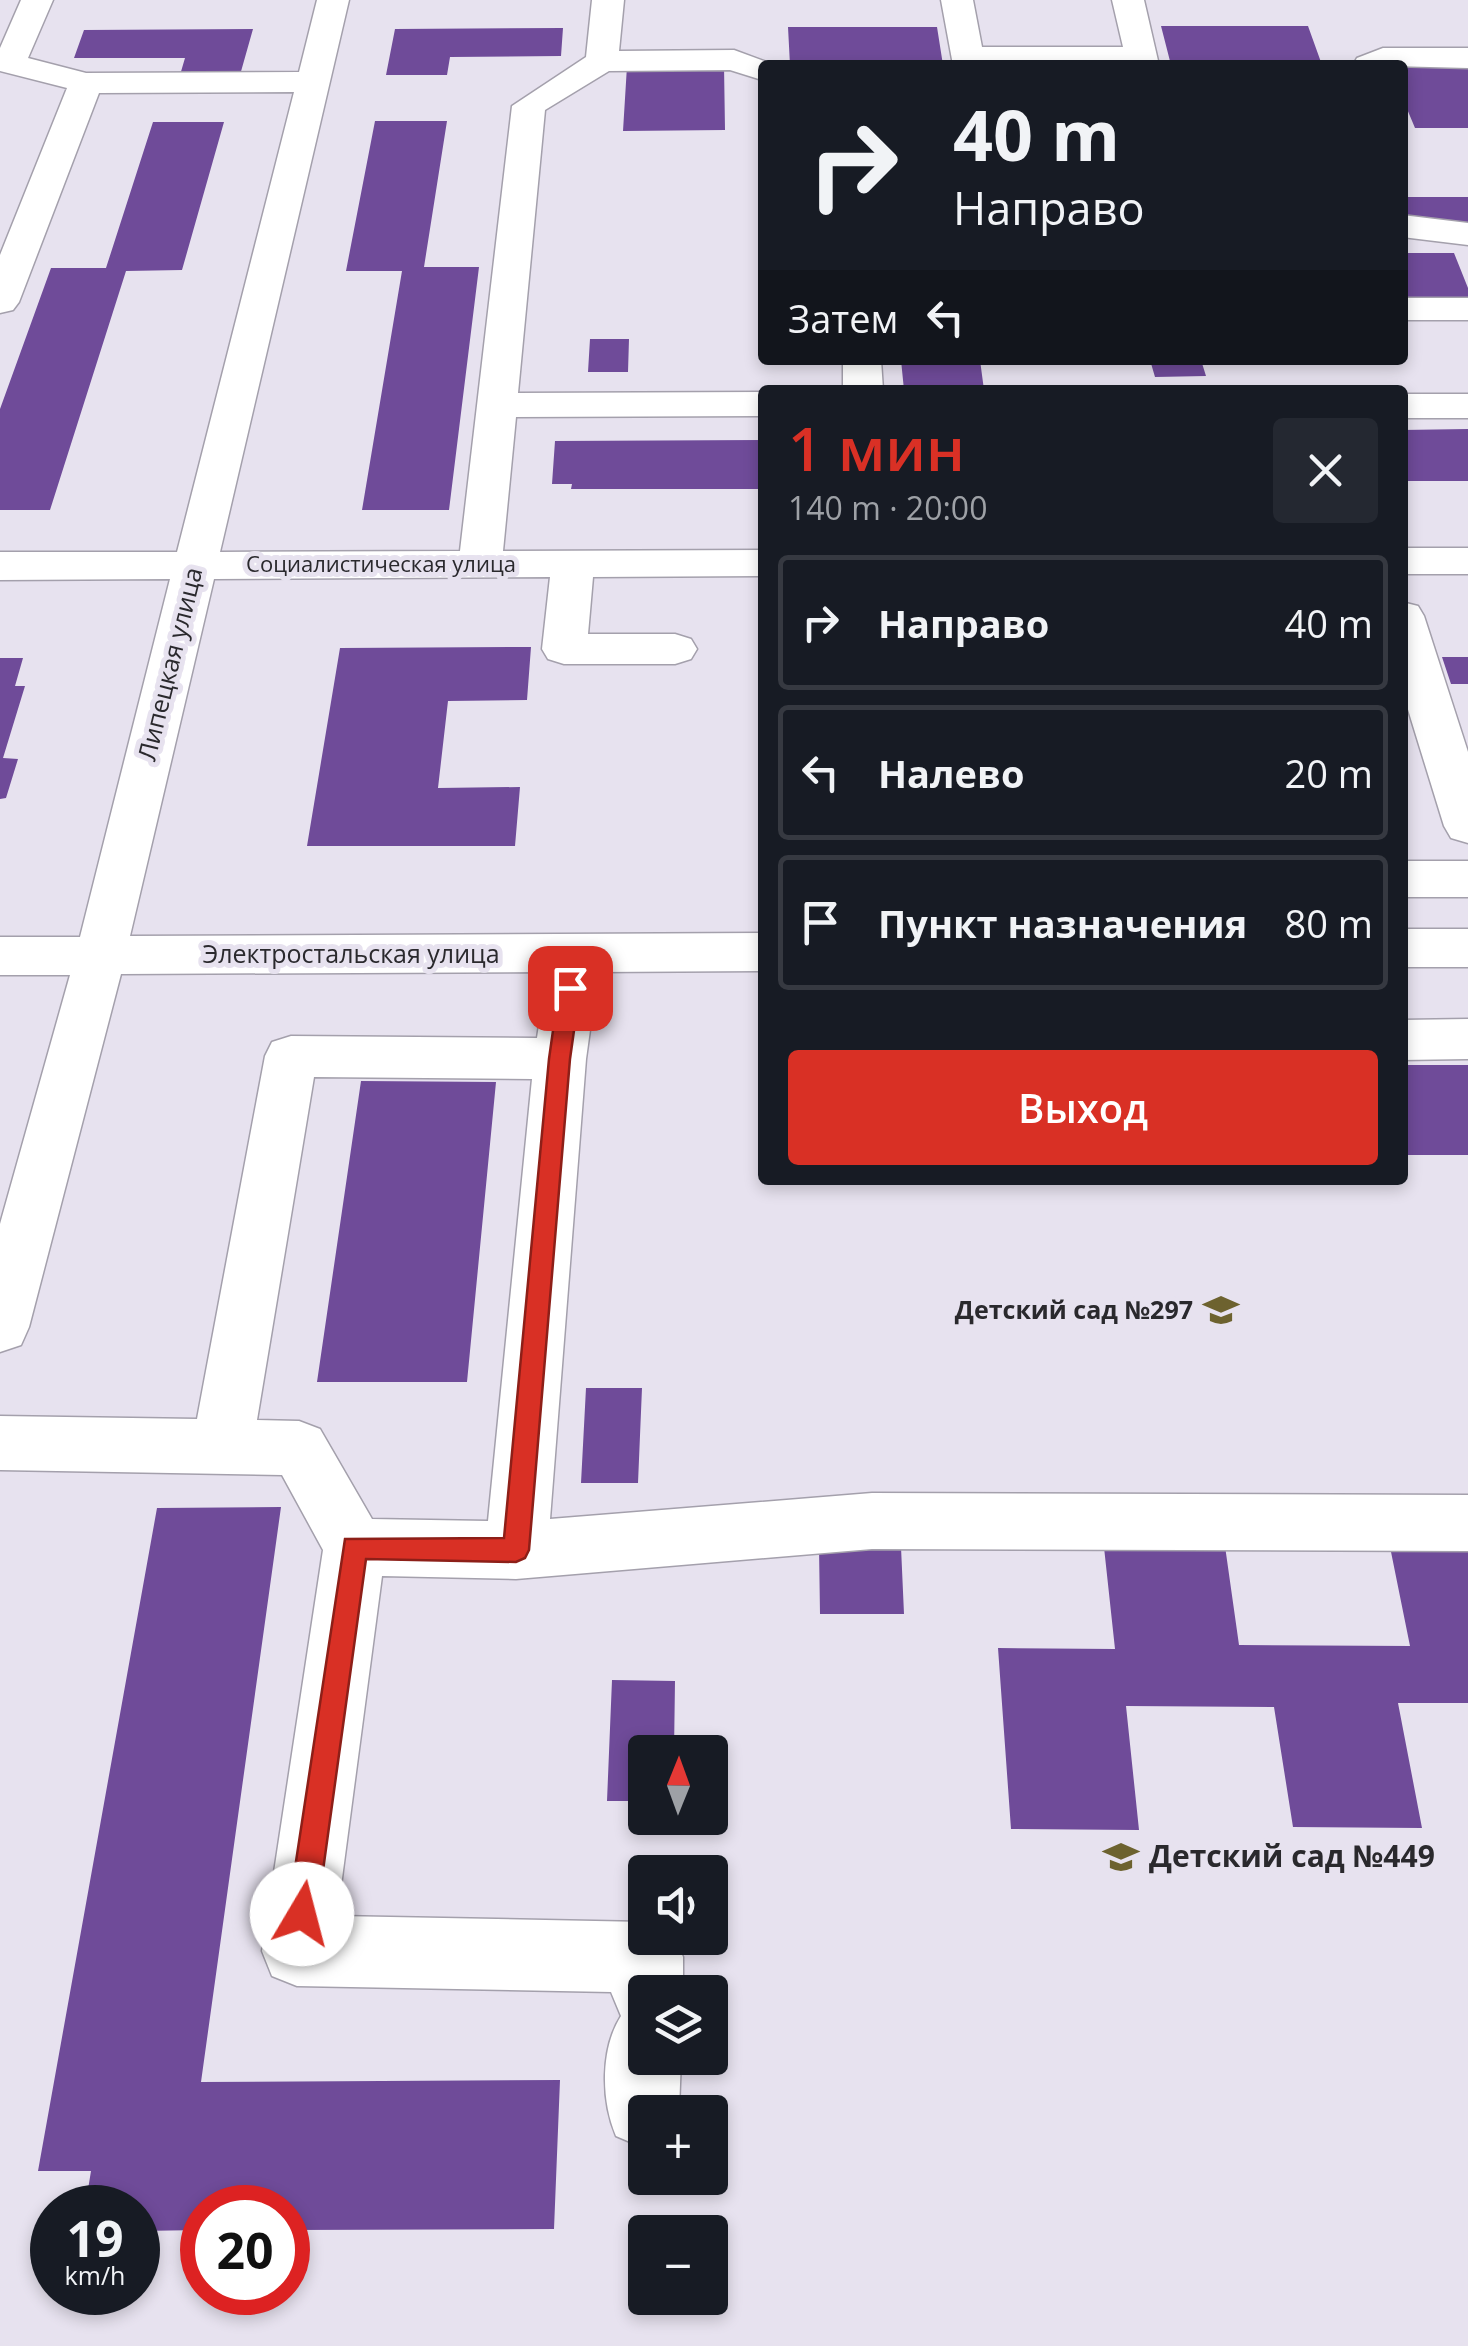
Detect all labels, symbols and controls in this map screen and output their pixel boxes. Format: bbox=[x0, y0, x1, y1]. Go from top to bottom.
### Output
text: 40 m bbox=[953, 86, 1120, 182]
icon: right bbox=[788, 100, 918, 230]
text: Направо bbox=[953, 177, 1145, 238]
icon: left bbox=[918, 290, 973, 345]
text: Затем bbox=[788, 292, 898, 344]
text: 1 мин bbox=[788, 407, 965, 489]
button: close bbox=[1273, 418, 1378, 523]
text: 140 m · 20:00 bbox=[788, 486, 987, 529]
street label: Социалистическая улица bbox=[246, 548, 516, 578]
street label: Липецкая улица bbox=[129, 564, 209, 764]
icon: right bbox=[793, 595, 848, 650]
text: Направо bbox=[878, 597, 1049, 649]
text: 40 m bbox=[1284, 597, 1373, 649]
icon: left bbox=[793, 745, 848, 800]
text: Налево bbox=[878, 747, 1024, 799]
text: 20 m bbox=[1284, 747, 1373, 799]
icon: arrive bbox=[793, 895, 848, 950]
text: Пункт назначения bbox=[878, 897, 1247, 949]
text: 80 m bbox=[1284, 897, 1373, 949]
street label: Электростальская улица bbox=[202, 936, 500, 970]
pin bbox=[528, 946, 613, 1031]
icon: arrive bbox=[543, 961, 598, 1016]
button: Выход bbox=[788, 1050, 1378, 1165]
school or university icon: Детский сад №297 bbox=[1202, 1291, 1240, 1329]
place label: Детский сад №297 bbox=[955, 1292, 1193, 1326]
north arrow bbox=[628, 1735, 728, 1835]
map controls bbox=[628, 1735, 728, 2315]
place label: Детский сад №449 bbox=[1149, 1835, 1435, 1876]
school or university icon: Детский сад №449 bbox=[1102, 1838, 1140, 1876]
button: sound bbox=[628, 1855, 728, 1955]
position arrow bbox=[250, 1862, 354, 1966]
button: layers bbox=[628, 1975, 728, 2075]
button: + bbox=[628, 2095, 728, 2195]
speed limit sign: 20 bbox=[180, 2185, 310, 2315]
text: 19 bbox=[66, 2204, 124, 2272]
button: − bbox=[628, 2215, 728, 2315]
text: km/h bbox=[65, 2258, 125, 2292]

